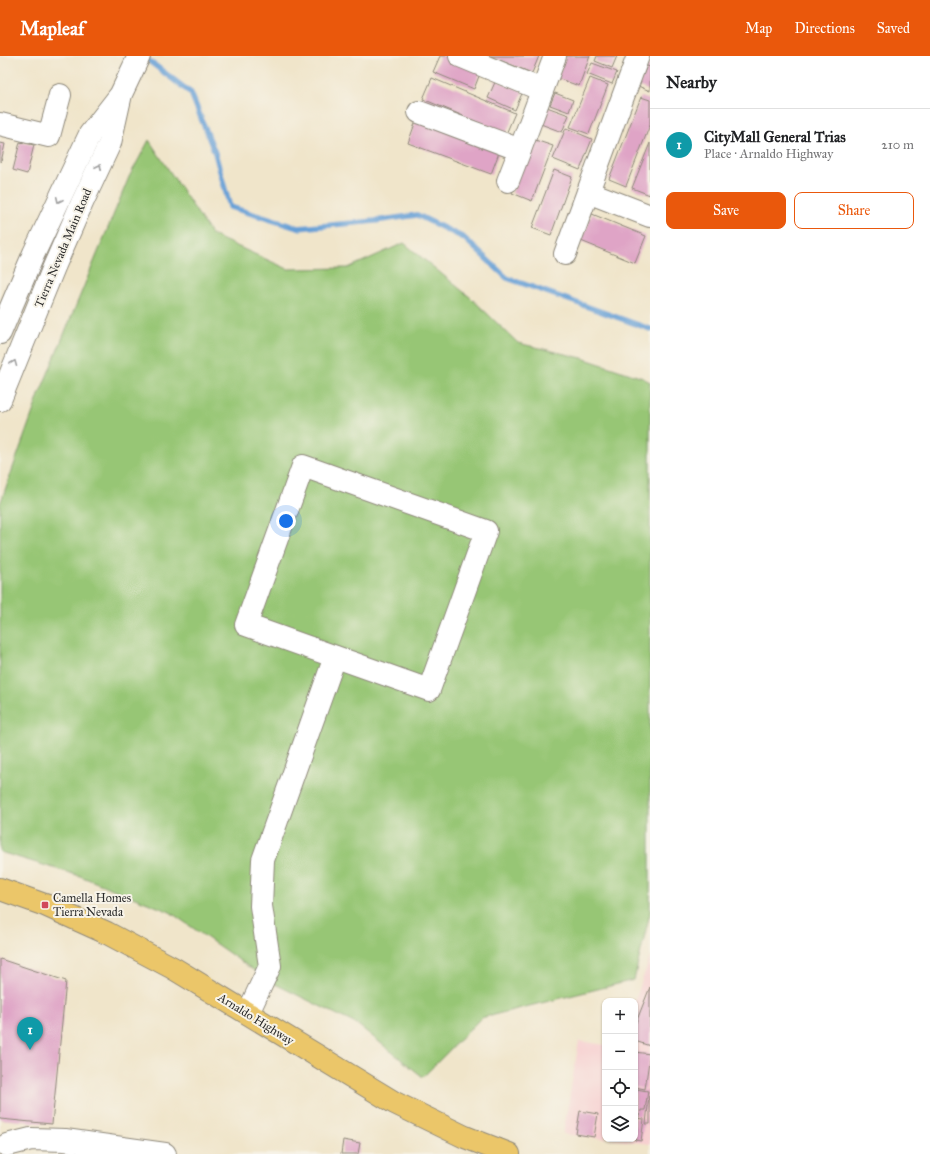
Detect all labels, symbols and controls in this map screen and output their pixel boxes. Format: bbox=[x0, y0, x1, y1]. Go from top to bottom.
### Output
text: Mapleaf bbox=[20, 17, 84, 40]
text: Map bbox=[745, 20, 772, 37]
text: Directions bbox=[794, 20, 855, 37]
text: Saved bbox=[877, 20, 910, 37]
text: Nearby bbox=[666, 72, 717, 93]
text: CityMall General Trias bbox=[704, 128, 846, 146]
text: 1 bbox=[676, 137, 682, 153]
text: 210 m bbox=[881, 137, 914, 153]
text: Place · Arnaldo Highway bbox=[704, 146, 833, 162]
one-way arrow bbox=[94, 164, 102, 171]
street label: Tierra Nevada Main Road bbox=[32, 186, 94, 310]
button: Save bbox=[666, 192, 786, 229]
button: Share bbox=[794, 192, 914, 229]
one-way arrow bbox=[56, 195, 64, 203]
one-way arrow bbox=[10, 360, 18, 367]
your location bbox=[276, 511, 296, 531]
place label: Camella Homes Tierra Nevada bbox=[53, 891, 131, 919]
marker: Camella Homes Tierra Nevada bbox=[40, 900, 50, 910]
street label: Arnaldo Highway bbox=[214, 990, 297, 1049]
map controls bbox=[602, 998, 638, 1142]
button: + bbox=[602, 998, 638, 1034]
pin: 1 bbox=[17, 1017, 43, 1050]
button: − bbox=[602, 1034, 638, 1070]
button: locate bbox=[602, 1070, 638, 1106]
button: layers bbox=[602, 1106, 638, 1142]

